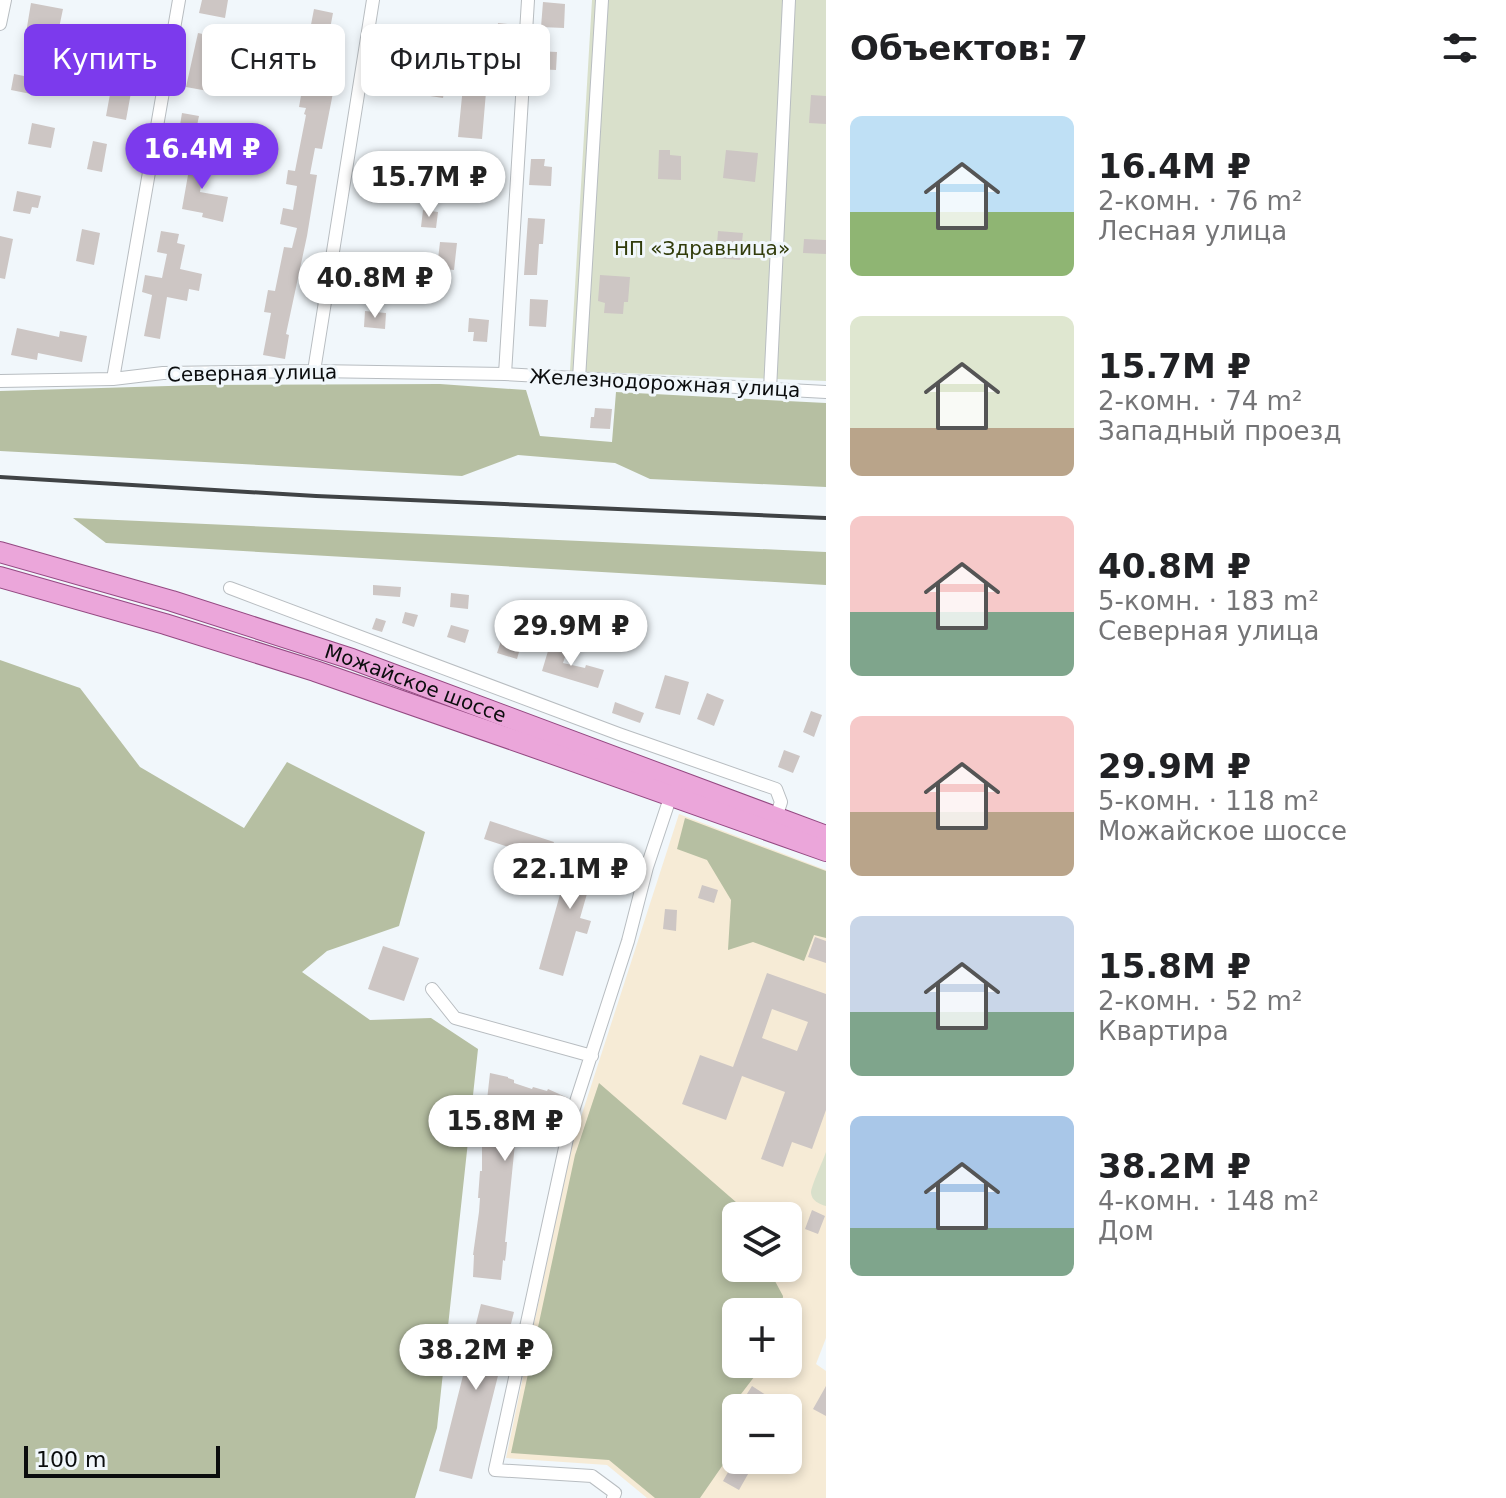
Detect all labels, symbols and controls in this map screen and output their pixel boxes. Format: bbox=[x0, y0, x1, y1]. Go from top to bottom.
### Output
chip: Купить bbox=[24, 24, 186, 96]
chip: Снять bbox=[202, 24, 345, 96]
chip: Фильтры bbox=[361, 24, 550, 96]
icon: filters bbox=[1438, 26, 1482, 70]
text: Объектов: 7 bbox=[850, 28, 1088, 68]
pin: 16.4M ₽ bbox=[128, 123, 276, 191]
text: 16.4M ₽ bbox=[143, 134, 261, 164]
text: 16.4M ₽ bbox=[1098, 146, 1251, 186]
icon: home bbox=[914, 148, 1010, 244]
pin: 15.7M ₽ bbox=[355, 151, 503, 219]
text: 15.7M ₽ bbox=[370, 162, 488, 192]
text: 2-комн. · 76 m² bbox=[1098, 186, 1302, 216]
text: Лесная улица bbox=[1098, 216, 1287, 246]
park label: НП «Здравница» bbox=[614, 236, 790, 260]
pin: 40.8M ₽ bbox=[301, 252, 449, 320]
text: 40.8M ₽ bbox=[316, 263, 434, 293]
text: 15.7M ₽ bbox=[1098, 346, 1251, 386]
icon: home bbox=[914, 348, 1010, 444]
street label: Северная улица bbox=[167, 360, 337, 386]
street label: Железнодорожная улица bbox=[529, 364, 801, 402]
text: 2-комн. · 74 m² bbox=[1098, 386, 1302, 416]
text: Западный проезд bbox=[1098, 416, 1341, 446]
text: 40.8M ₽ bbox=[1098, 546, 1251, 586]
icon: home bbox=[914, 548, 1010, 644]
text: 5-комн. · 183 m² bbox=[1098, 586, 1319, 616]
pin: 29.9M ₽ bbox=[497, 600, 645, 668]
text: 29.9M ₽ bbox=[512, 611, 630, 641]
text: Северная улица bbox=[1098, 616, 1319, 646]
street label: Можайское шоссе bbox=[322, 639, 510, 728]
text: 29.9M ₽ bbox=[1098, 746, 1251, 786]
icon: home bbox=[914, 748, 1010, 844]
text: 5-комн. · 118 m² bbox=[1098, 786, 1319, 816]
text: Можайское шоссе bbox=[1098, 816, 1347, 846]
pin: 22.1M ₽ bbox=[496, 843, 644, 911]
text: 22.1M ₽ bbox=[511, 854, 629, 884]
text: 15.8M ₽ bbox=[1098, 946, 1251, 986]
icon: home bbox=[914, 948, 1010, 1044]
text: 2-комн. · 52 m² bbox=[1098, 986, 1302, 1016]
text: Квартира bbox=[1098, 1016, 1229, 1046]
pin: 15.8M ₽ bbox=[431, 1095, 579, 1163]
text: 15.8M ₽ bbox=[446, 1106, 564, 1136]
text: 38.2M ₽ bbox=[1098, 1146, 1251, 1186]
icon: home bbox=[914, 1148, 1010, 1244]
text: 4-комн. · 148 m² bbox=[1098, 1186, 1319, 1216]
map controls bbox=[722, 1202, 802, 1474]
button: layers bbox=[722, 1202, 802, 1282]
text: Дом bbox=[1098, 1216, 1154, 1246]
button: + bbox=[722, 1298, 802, 1378]
pin: 38.2M ₽ bbox=[402, 1324, 550, 1392]
text: 38.2M ₽ bbox=[417, 1335, 535, 1365]
button: − bbox=[722, 1394, 802, 1474]
scale bar bbox=[24, 1442, 220, 1478]
text: 100 m bbox=[36, 1447, 106, 1472]

